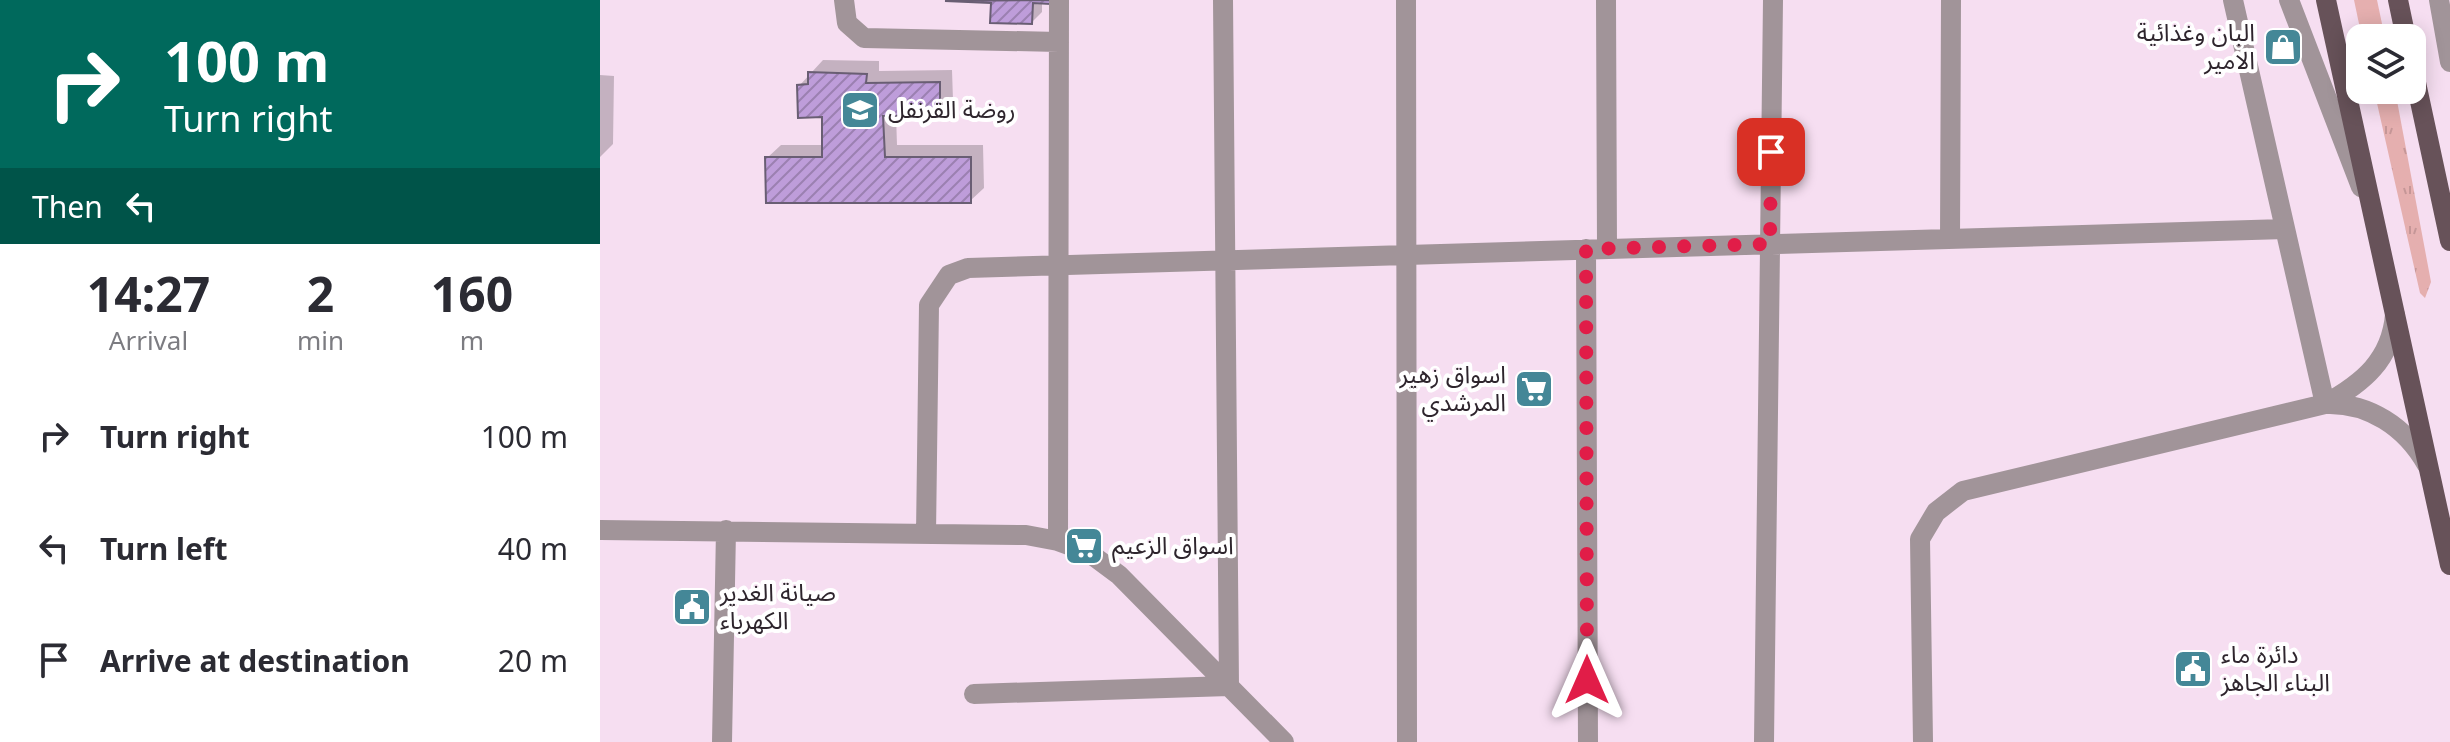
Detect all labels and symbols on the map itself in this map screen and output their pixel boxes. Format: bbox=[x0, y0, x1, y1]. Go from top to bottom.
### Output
place label: البان وغذائية الامير bbox=[2137, 15, 2255, 76]
shop icon: البان وغذائية الامير bbox=[2262, 26, 2304, 68]
school or university icon: روضة القرنفل bbox=[839, 89, 881, 131]
place label: روضة القرنفل bbox=[888, 92, 1016, 125]
pin bbox=[1737, 118, 1805, 186]
place label: اسواق زهير المرشدي bbox=[1399, 357, 1506, 422]
supermarket icon: اسواق زهير المرشدي bbox=[1513, 368, 1555, 410]
supermarket icon: اسواق الزعيم bbox=[1063, 525, 1105, 567]
place label: اسواق الزعيم bbox=[1112, 528, 1234, 563]
place label: صيانة الغدير الكهرباء bbox=[719, 575, 836, 636]
public building icon: صيانة الغدير الكهرباء bbox=[671, 586, 713, 628]
place label: دائرة ماء البناء الجاهز bbox=[2220, 637, 2330, 698]
position arrow bbox=[1545, 638, 1629, 722]
public building icon: دائرة ماء البناء الجاهز bbox=[2172, 648, 2214, 690]

